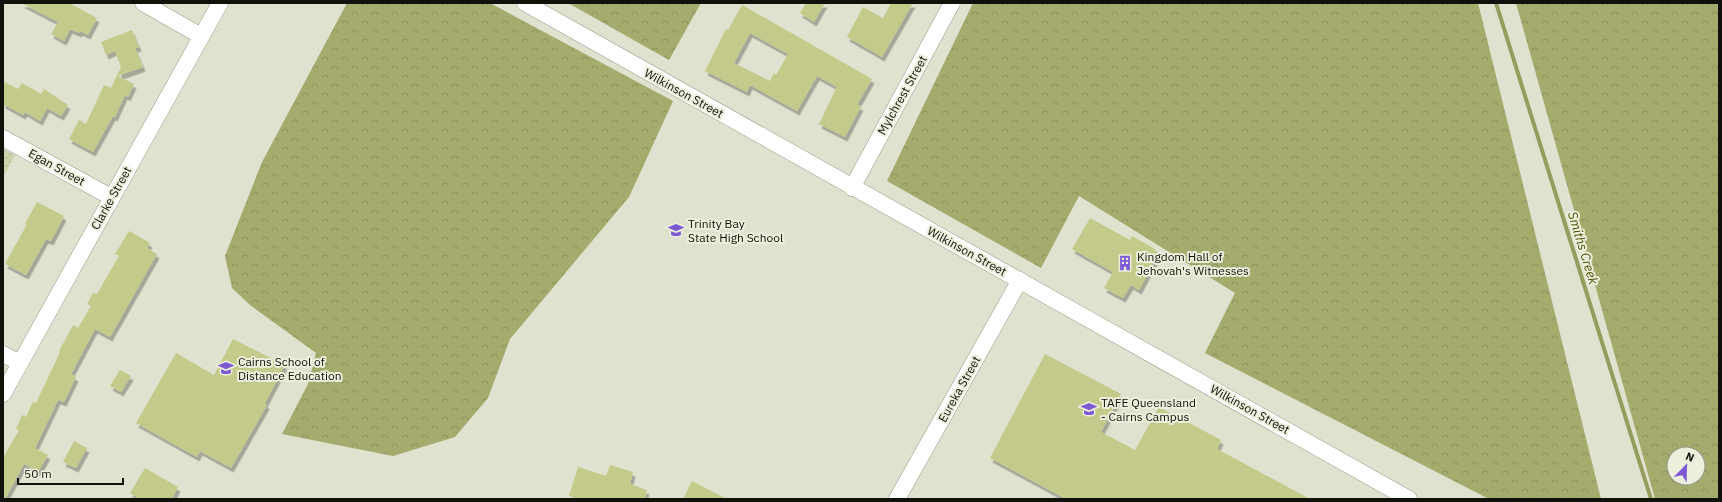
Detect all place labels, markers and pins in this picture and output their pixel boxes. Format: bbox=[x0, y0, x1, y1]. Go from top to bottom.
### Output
place label: Trinity Bay State High School bbox=[688, 216, 783, 245]
school or university icon: Trinity Bay State High School bbox=[667, 221, 685, 239]
place label: Kingdom Hall of Jehovah's Witnesses bbox=[1137, 249, 1249, 278]
building icon: Kingdom Hall of Jehovah's Witnesses bbox=[1116, 254, 1134, 272]
place label: Cairns School of Distance Education bbox=[238, 354, 341, 383]
school or university icon: Cairns School of Distance Education bbox=[217, 359, 235, 377]
place label: TAFE Queensland - Cairns Campus bbox=[1101, 395, 1196, 424]
school or university icon: TAFE Queensland - Cairns Campus bbox=[1080, 400, 1098, 418]

